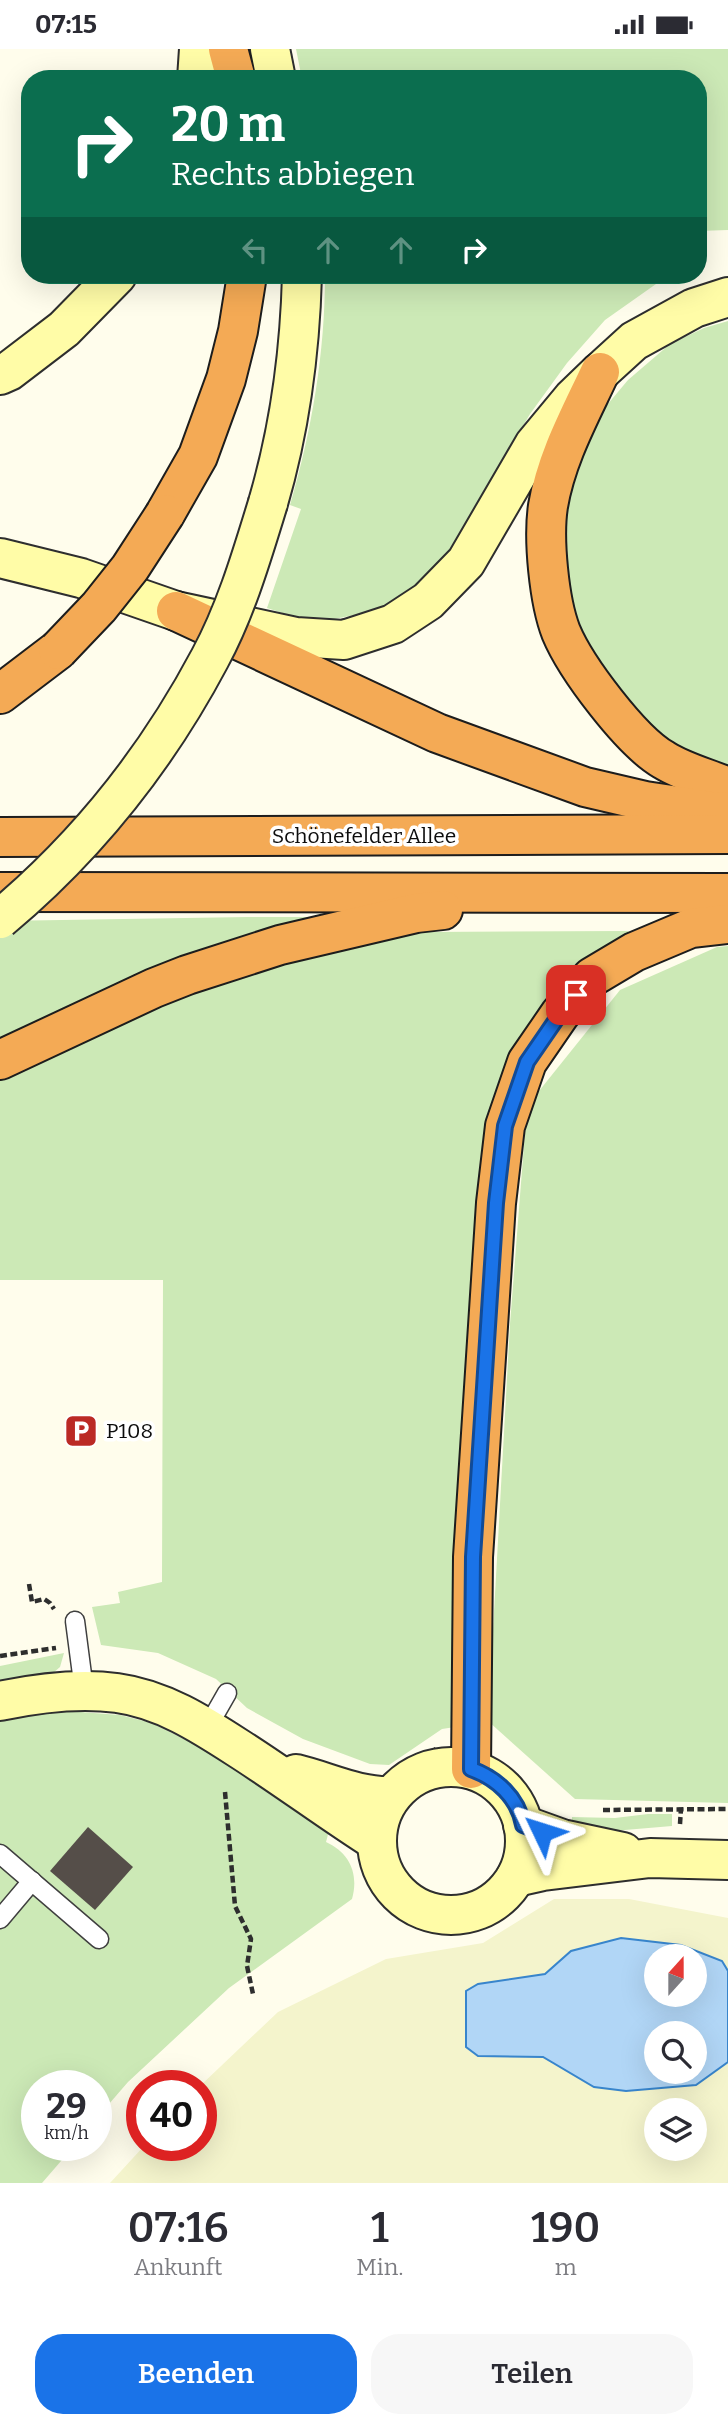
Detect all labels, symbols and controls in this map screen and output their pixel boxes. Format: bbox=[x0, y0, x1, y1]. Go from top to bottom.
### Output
text: 07:15 bbox=[35, 9, 97, 40]
text: 20 m bbox=[171, 95, 285, 154]
icon: right bbox=[56, 98, 147, 189]
text: Rechts abbiegen bbox=[171, 155, 414, 193]
icon: left bbox=[236, 231, 274, 269]
icon: ahead bbox=[309, 231, 347, 269]
icon: ahead bbox=[382, 231, 420, 269]
icon: right bbox=[455, 231, 493, 269]
street label: Schönefelder Allee bbox=[272, 823, 456, 849]
pin bbox=[546, 965, 606, 1025]
icon: arrive bbox=[557, 976, 595, 1014]
parking icon: P108 bbox=[62, 1412, 100, 1450]
place label: P108 bbox=[106, 1418, 153, 1444]
position arrow bbox=[505, 1795, 579, 1869]
north arrow bbox=[644, 1944, 707, 2007]
map controls bbox=[644, 1944, 707, 2161]
button: search bbox=[644, 2021, 707, 2084]
speed limit sign: 40 bbox=[126, 2070, 217, 2161]
text: 29 bbox=[46, 2085, 87, 2127]
button: layers bbox=[644, 2098, 707, 2161]
text: km/h bbox=[44, 2122, 89, 2144]
text: 07:16 bbox=[128, 2203, 229, 2253]
text: 1 bbox=[371, 2203, 389, 2253]
text: 190 bbox=[531, 2203, 600, 2253]
text: Ankunft bbox=[134, 2253, 222, 2281]
text: Min. bbox=[356, 2253, 403, 2281]
text: m bbox=[555, 2253, 577, 2281]
button: Beenden bbox=[35, 2334, 357, 2414]
button: Teilen bbox=[371, 2334, 693, 2414]

